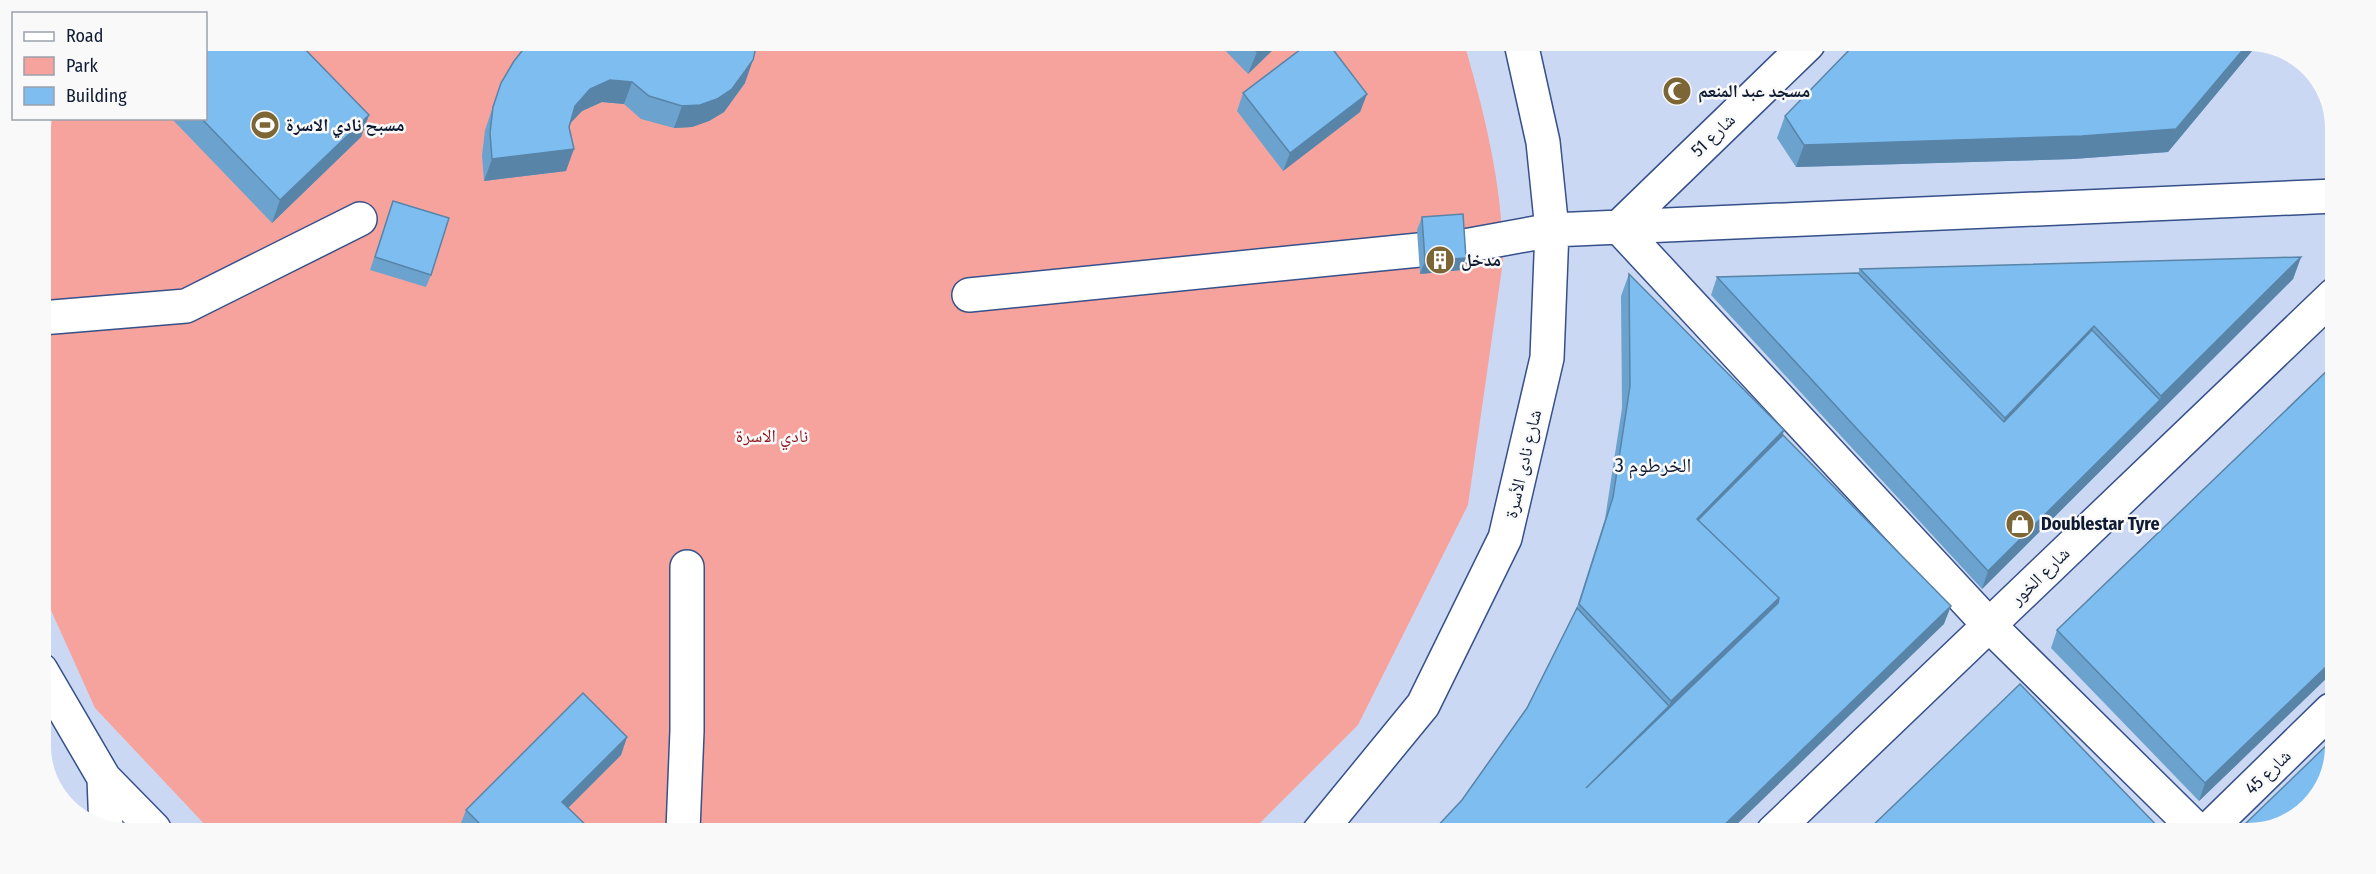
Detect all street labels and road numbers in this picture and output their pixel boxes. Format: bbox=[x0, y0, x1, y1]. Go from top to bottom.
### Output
street label: شارع 51 bbox=[1686, 109, 1740, 161]
street label: شارع نادى الأسرة bbox=[1500, 408, 1546, 520]
street label: شارع الخور bbox=[2005, 542, 2074, 610]
street label: شارع 45 bbox=[2240, 745, 2296, 799]

